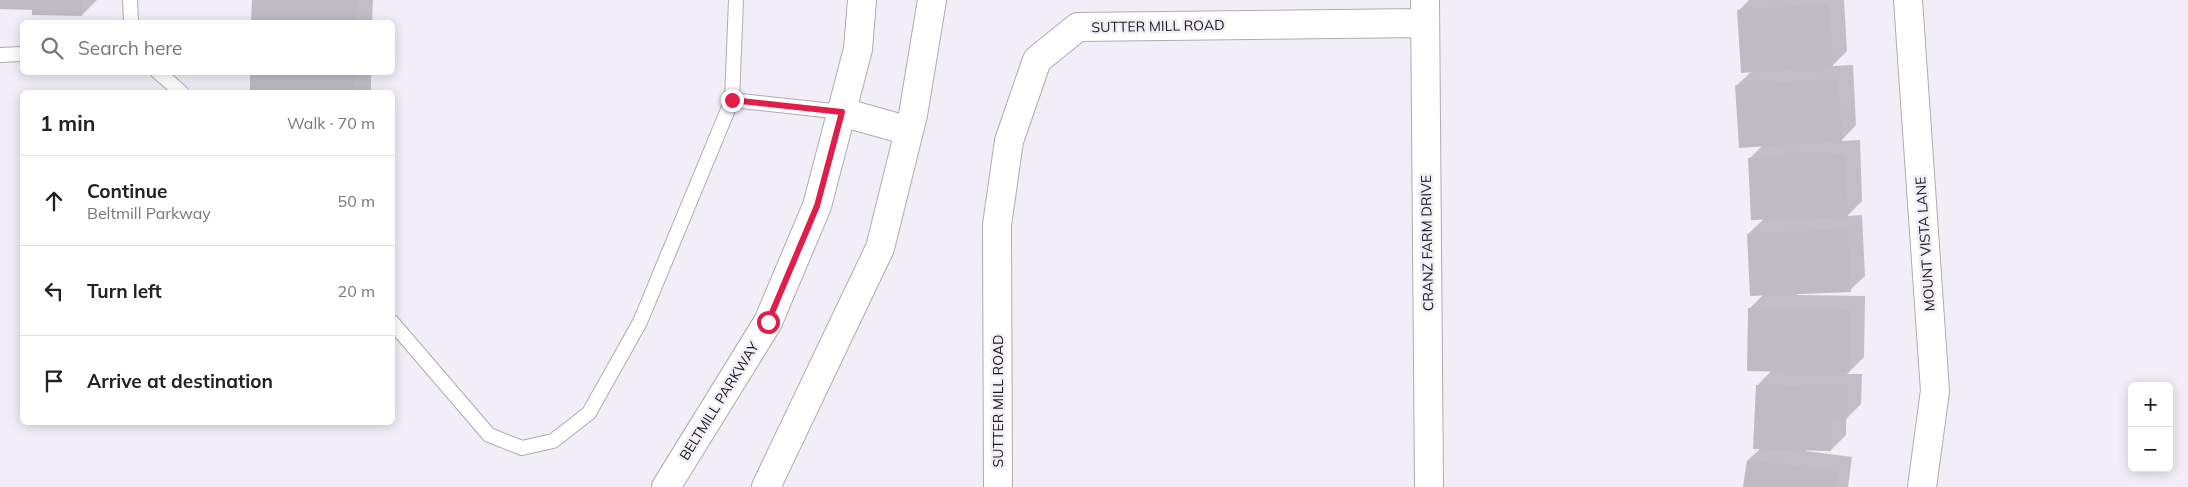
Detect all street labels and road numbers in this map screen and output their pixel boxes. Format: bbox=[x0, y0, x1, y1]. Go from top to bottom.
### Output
street label: SUTTER MILL ROAD bbox=[1091, 16, 1225, 36]
street label: CRANZ FARM DRIVE bbox=[1417, 175, 1437, 311]
street label: MOUNT VISTA LANE bbox=[1911, 176, 1939, 312]
street label: SUTTER MILL ROAD bbox=[989, 334, 1007, 468]
street label: BELTMILL PARKWAY bbox=[675, 338, 763, 463]

